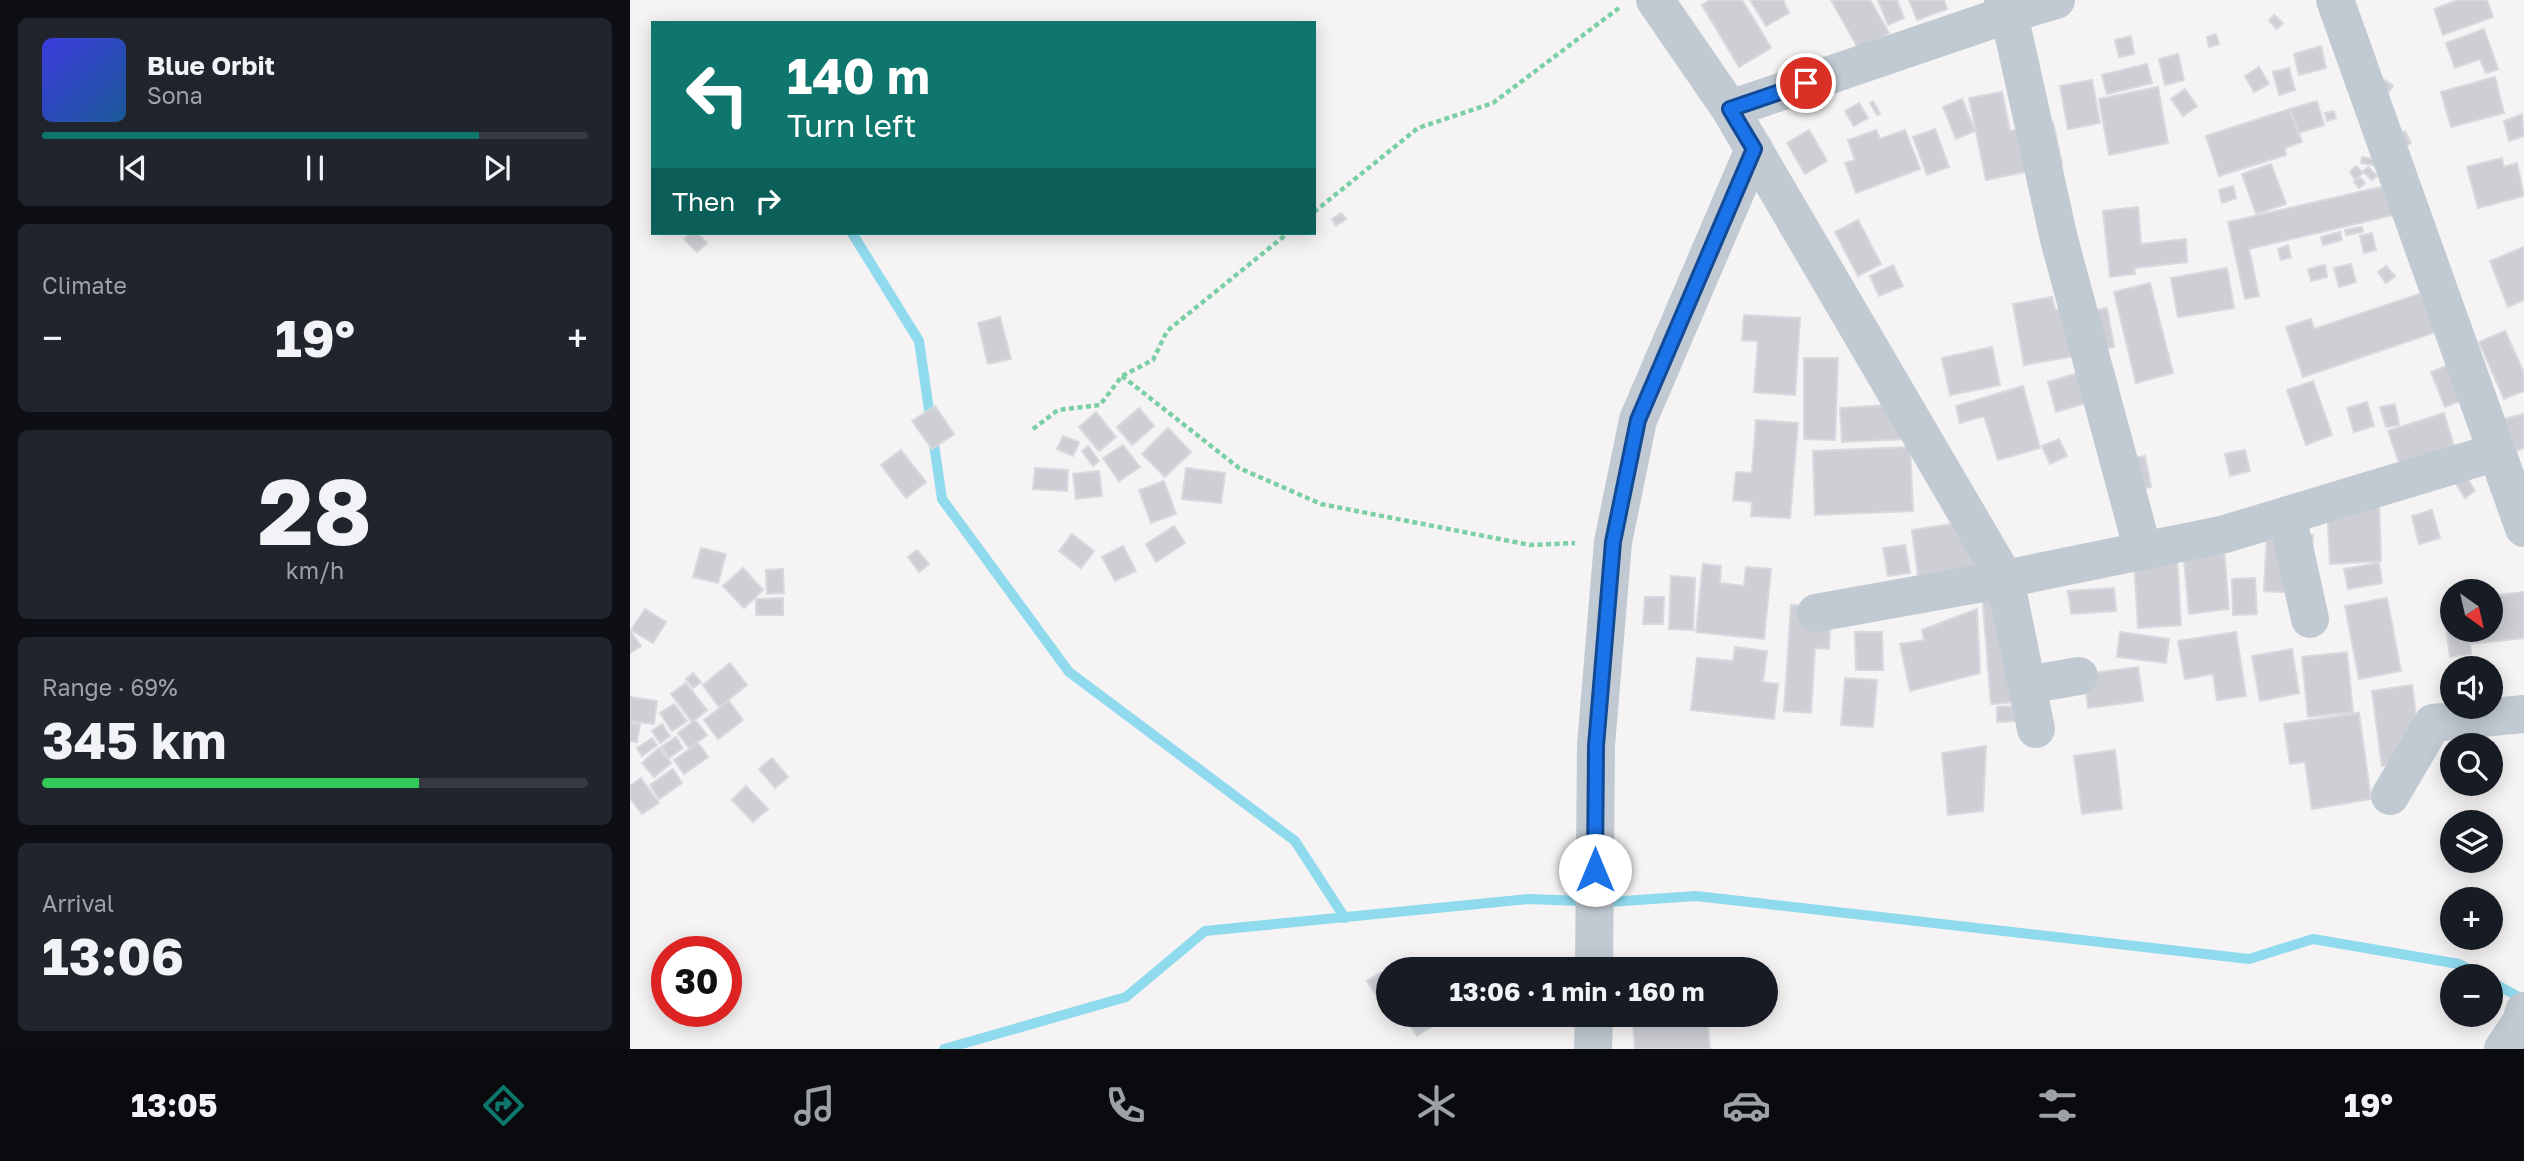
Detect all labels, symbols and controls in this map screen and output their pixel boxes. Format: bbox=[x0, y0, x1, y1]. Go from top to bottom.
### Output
text: 140 m bbox=[787, 46, 930, 105]
icon: left bbox=[672, 49, 763, 140]
text: Blue Orbit bbox=[147, 50, 275, 81]
pin bbox=[1776, 53, 1836, 113]
icon: arrive bbox=[1787, 64, 1825, 102]
text: Sona bbox=[147, 81, 203, 109]
text: Turn left bbox=[787, 106, 916, 144]
icon: previous bbox=[114, 149, 152, 187]
icon: pause bbox=[296, 149, 334, 187]
icon: next bbox=[478, 149, 516, 187]
icon: right bbox=[749, 182, 787, 220]
text: Then bbox=[672, 186, 735, 217]
text: Climate bbox=[42, 271, 127, 299]
text: 19° bbox=[275, 306, 355, 368]
text: − bbox=[42, 315, 63, 360]
text: + bbox=[567, 315, 588, 360]
text: 28 bbox=[258, 456, 372, 565]
text: km/h bbox=[286, 556, 344, 584]
north arrow bbox=[2440, 579, 2502, 642]
map controls bbox=[2440, 579, 2503, 1027]
button: sound bbox=[2440, 656, 2503, 719]
text: Range · 69% bbox=[42, 673, 178, 701]
text: 345 km bbox=[42, 708, 227, 770]
button: search bbox=[2440, 733, 2503, 796]
button: layers bbox=[2440, 810, 2503, 873]
position arrow bbox=[1558, 833, 1632, 907]
button: + bbox=[2440, 887, 2503, 950]
text: Arrival bbox=[42, 889, 114, 917]
text: 13:06 bbox=[42, 924, 184, 986]
speed limit sign: 30 bbox=[651, 936, 742, 1027]
button: − bbox=[2440, 964, 2503, 1027]
text: 13:06 · 1 min · 160 m bbox=[1449, 976, 1705, 1007]
icon: directions bbox=[479, 1081, 528, 1130]
icon: music bbox=[790, 1081, 839, 1130]
icon: phone bbox=[1101, 1081, 1150, 1130]
icon: climate bbox=[1412, 1081, 1461, 1130]
icon: car bbox=[1722, 1081, 1771, 1130]
icon: filters bbox=[2033, 1081, 2082, 1130]
text: 13:05 bbox=[131, 1086, 217, 1124]
text: 19° bbox=[2344, 1086, 2393, 1124]

